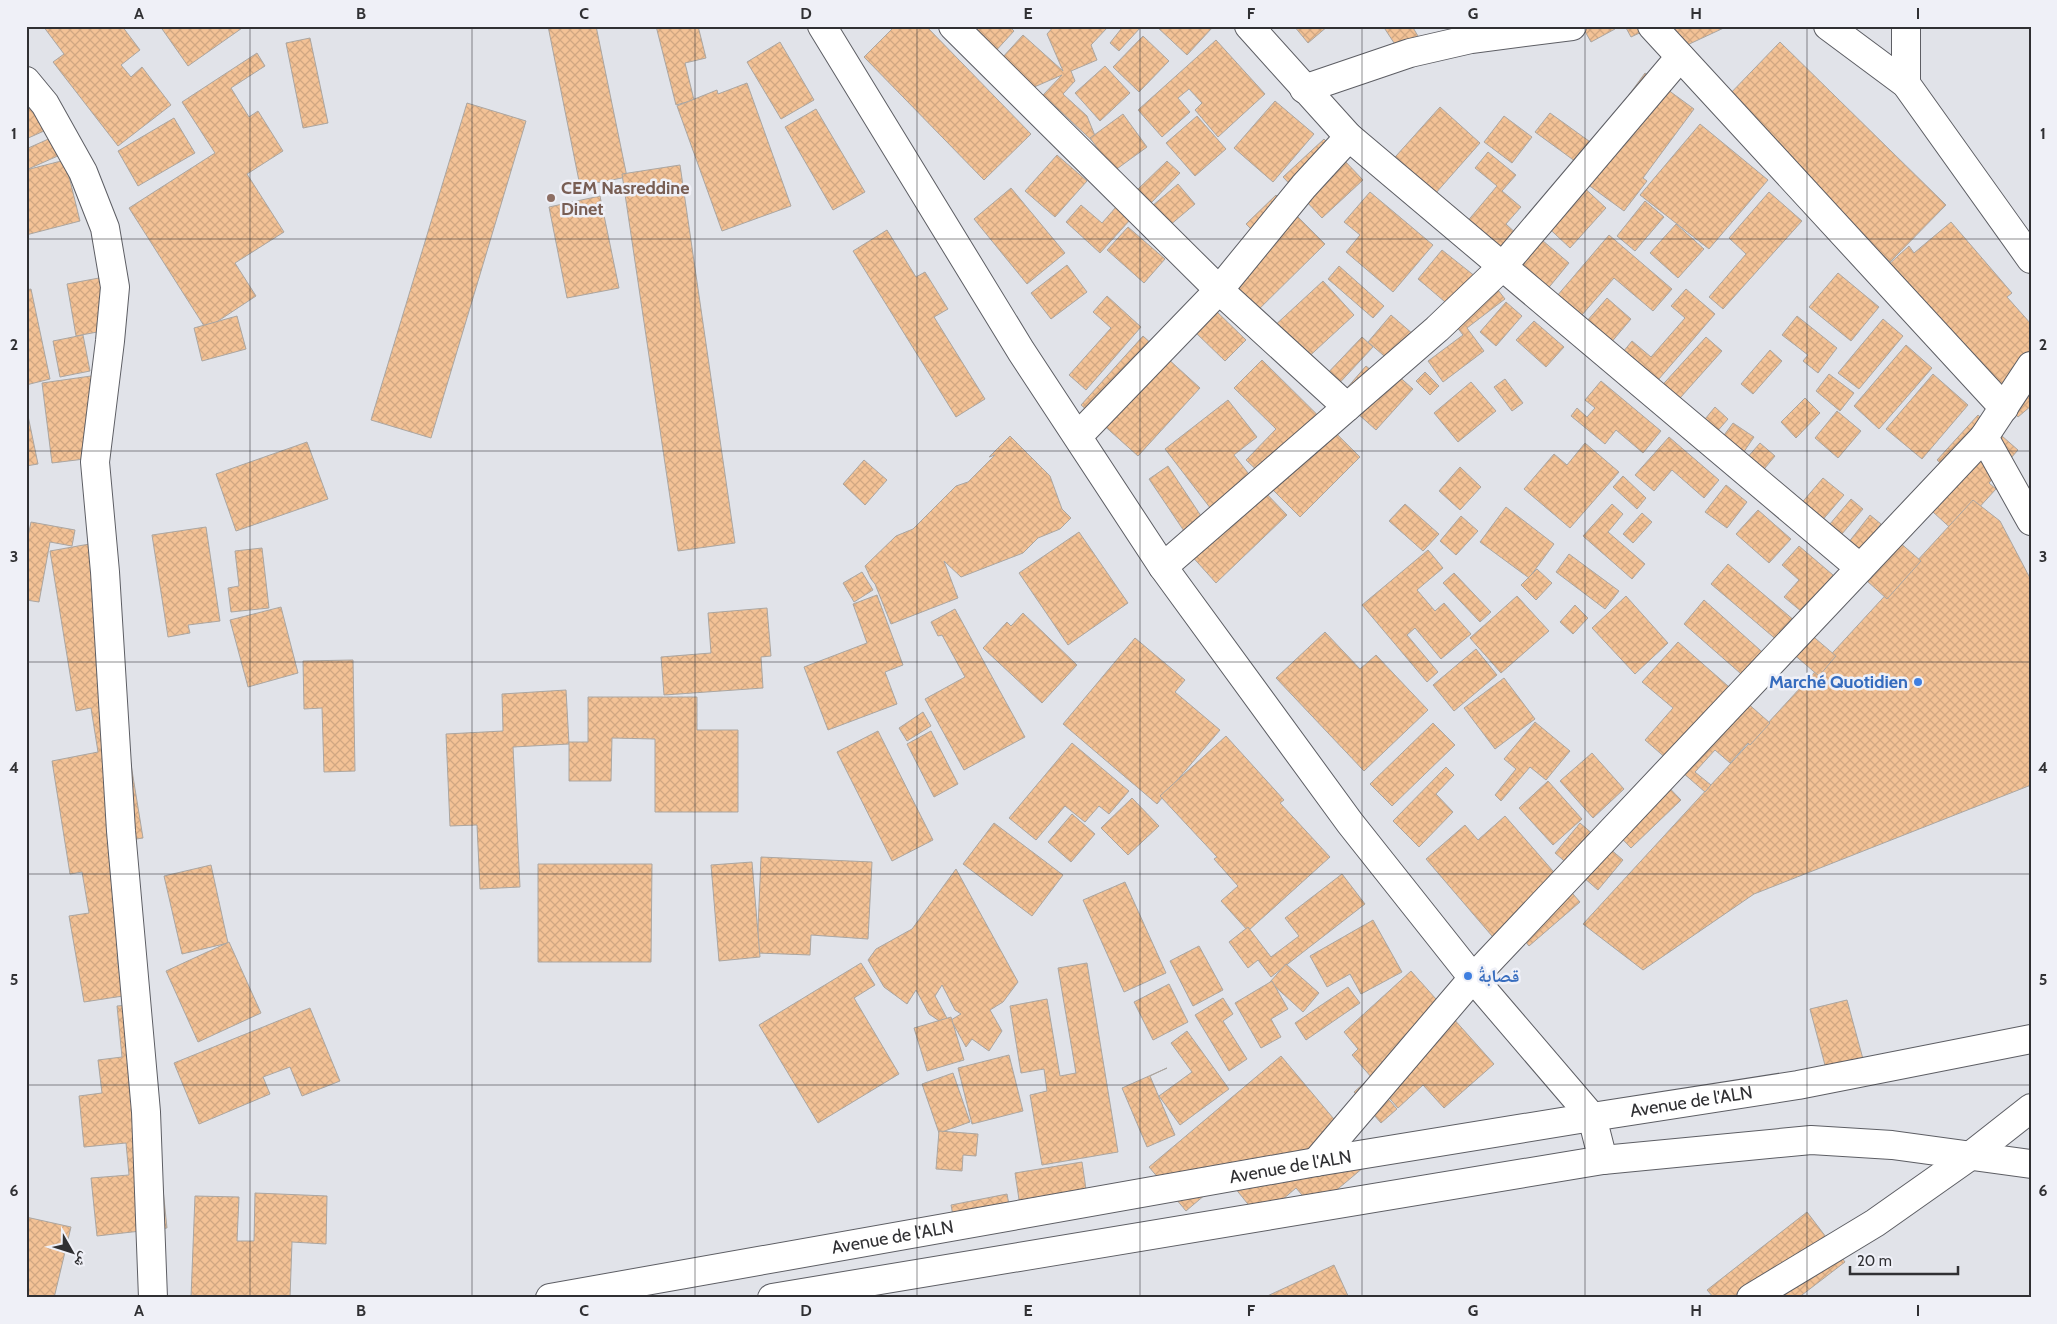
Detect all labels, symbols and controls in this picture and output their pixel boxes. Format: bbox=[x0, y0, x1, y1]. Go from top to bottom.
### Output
text: A bbox=[134, 4, 144, 23]
text: B bbox=[356, 4, 366, 23]
text: C bbox=[579, 4, 589, 23]
text: D bbox=[800, 4, 812, 23]
text: E bbox=[1023, 4, 1033, 23]
text: F bbox=[1247, 4, 1256, 23]
text: G bbox=[1468, 4, 1478, 23]
text: H bbox=[1690, 4, 1702, 23]
text: I bbox=[1916, 4, 1920, 23]
text: 1 bbox=[11, 124, 17, 143]
text: 1 bbox=[2040, 124, 2046, 143]
place label: CEM Nasreddine Dinet bbox=[561, 177, 690, 220]
marker: CEM Nasreddine Dinet bbox=[545, 192, 557, 204]
text: 2 bbox=[10, 335, 18, 354]
text: 2 bbox=[2039, 335, 2047, 354]
text: 3 bbox=[10, 547, 18, 566]
text: 3 bbox=[2039, 547, 2047, 566]
place label: Marché Quotidien bbox=[1769, 671, 1908, 693]
marker: Marché Quotidien bbox=[1912, 676, 1924, 688]
text: 4 bbox=[9, 758, 19, 777]
text: 4 bbox=[2038, 758, 2048, 777]
place label: قصابةُ bbox=[1478, 965, 1519, 987]
text: 5 bbox=[10, 970, 18, 989]
marker: قصابةُ bbox=[1462, 970, 1474, 982]
text: 5 bbox=[2039, 970, 2047, 989]
street label: Avenue de l'ALN bbox=[1628, 1081, 1754, 1122]
street label: Avenue de l'ALN bbox=[1228, 1145, 1353, 1188]
text: 6 bbox=[10, 1181, 19, 1200]
text: 6 bbox=[2039, 1181, 2048, 1200]
street label: Avenue de l'ALN bbox=[830, 1216, 955, 1259]
north arrow bbox=[48, 1226, 98, 1276]
scale bar bbox=[1850, 1244, 1957, 1276]
text: ش bbox=[70, 1249, 94, 1272]
text: 20 m bbox=[1857, 1252, 1892, 1270]
text: A bbox=[134, 1301, 144, 1320]
text: B bbox=[356, 1301, 366, 1320]
text: C bbox=[579, 1301, 589, 1320]
text: D bbox=[800, 1301, 812, 1320]
text: E bbox=[1023, 1301, 1033, 1320]
text: F bbox=[1247, 1301, 1256, 1320]
text: G bbox=[1468, 1301, 1478, 1320]
text: H bbox=[1690, 1301, 1702, 1320]
text: I bbox=[1916, 1301, 1920, 1320]

